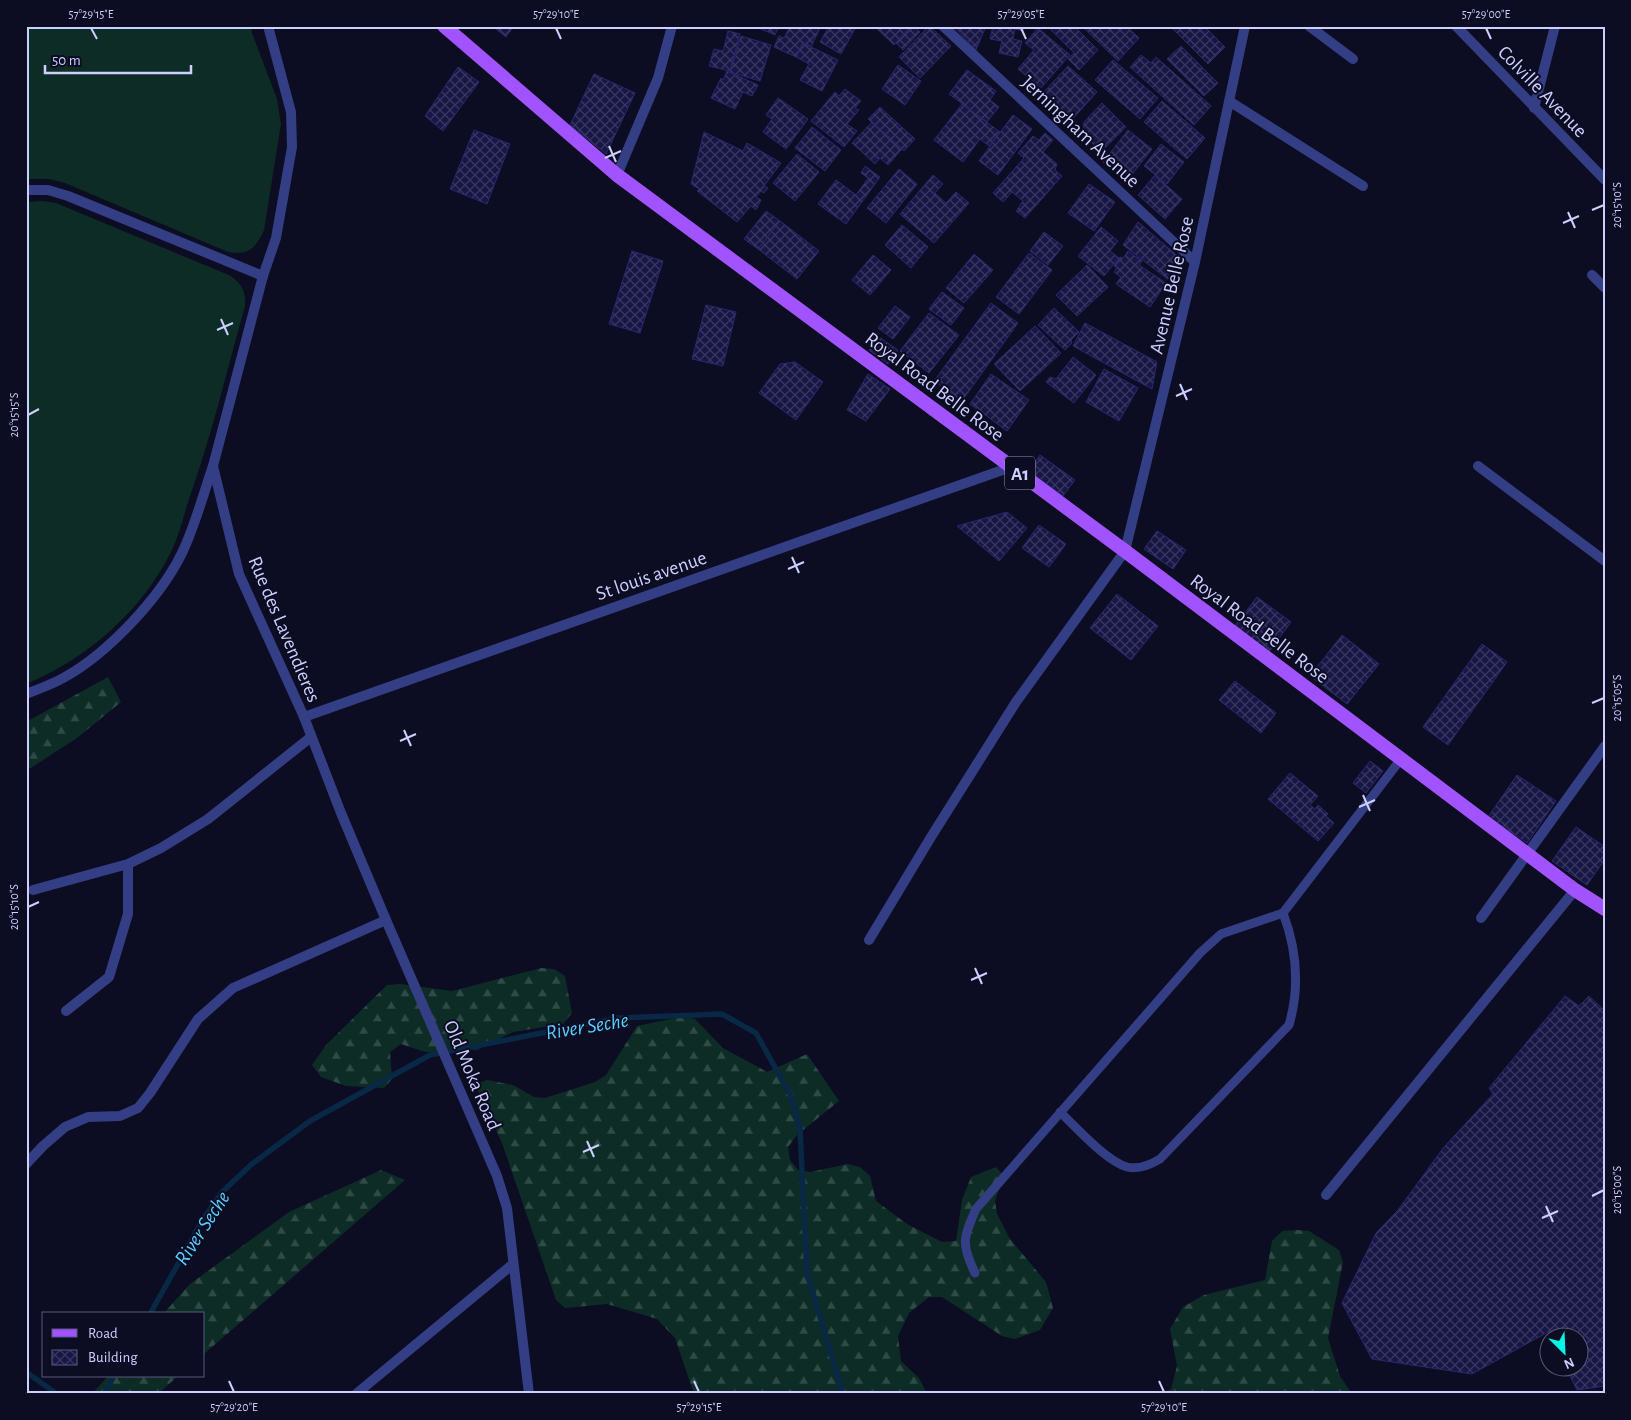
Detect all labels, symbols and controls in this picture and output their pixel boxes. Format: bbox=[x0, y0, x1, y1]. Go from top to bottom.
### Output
text: 57°29'15"E bbox=[69, 8, 114, 20]
text: 57°29'10"E bbox=[533, 8, 579, 20]
text: 57°29'05"E bbox=[997, 8, 1045, 20]
text: 57°29'00"E bbox=[1462, 8, 1510, 20]
scale bar bbox=[45, 42, 191, 74]
street label: Colville Avenue bbox=[1494, 42, 1591, 141]
text: 50 m bbox=[52, 53, 81, 68]
street label: Jerningham Avenue bbox=[1017, 72, 1143, 191]
text: 20°15'10"S bbox=[1611, 182, 1623, 228]
street label: Avenue Belle Rose bbox=[1146, 214, 1198, 356]
street label: Royal Road Belle Rose bbox=[861, 328, 1007, 445]
text: 20°15'15"S bbox=[8, 392, 20, 437]
road number: A1 bbox=[1005, 456, 1035, 489]
street label: St louis avenue bbox=[593, 548, 709, 604]
street label: Rue des Lavendieres bbox=[244, 554, 324, 705]
street label: Royal Road Belle Rose bbox=[1186, 570, 1332, 687]
text: 20°15'05"S bbox=[1611, 674, 1623, 721]
text: 20°15'10"S bbox=[8, 884, 20, 930]
water label: River Seche bbox=[544, 1010, 630, 1043]
street label: Old Moka Road bbox=[440, 1017, 504, 1133]
text: 20°15'00"S bbox=[1611, 1166, 1623, 1214]
water label: River Seche bbox=[171, 1187, 234, 1269]
legend bbox=[42, 1312, 205, 1378]
text: Road bbox=[88, 1326, 118, 1341]
north arrow bbox=[1538, 1328, 1588, 1378]
text: Building bbox=[88, 1350, 138, 1365]
text: N bbox=[1562, 1355, 1576, 1371]
text: 57°29'20"E bbox=[210, 1401, 258, 1413]
text: 57°29'15"E bbox=[677, 1401, 722, 1413]
text: 57°29'10"E bbox=[1141, 1401, 1187, 1413]

